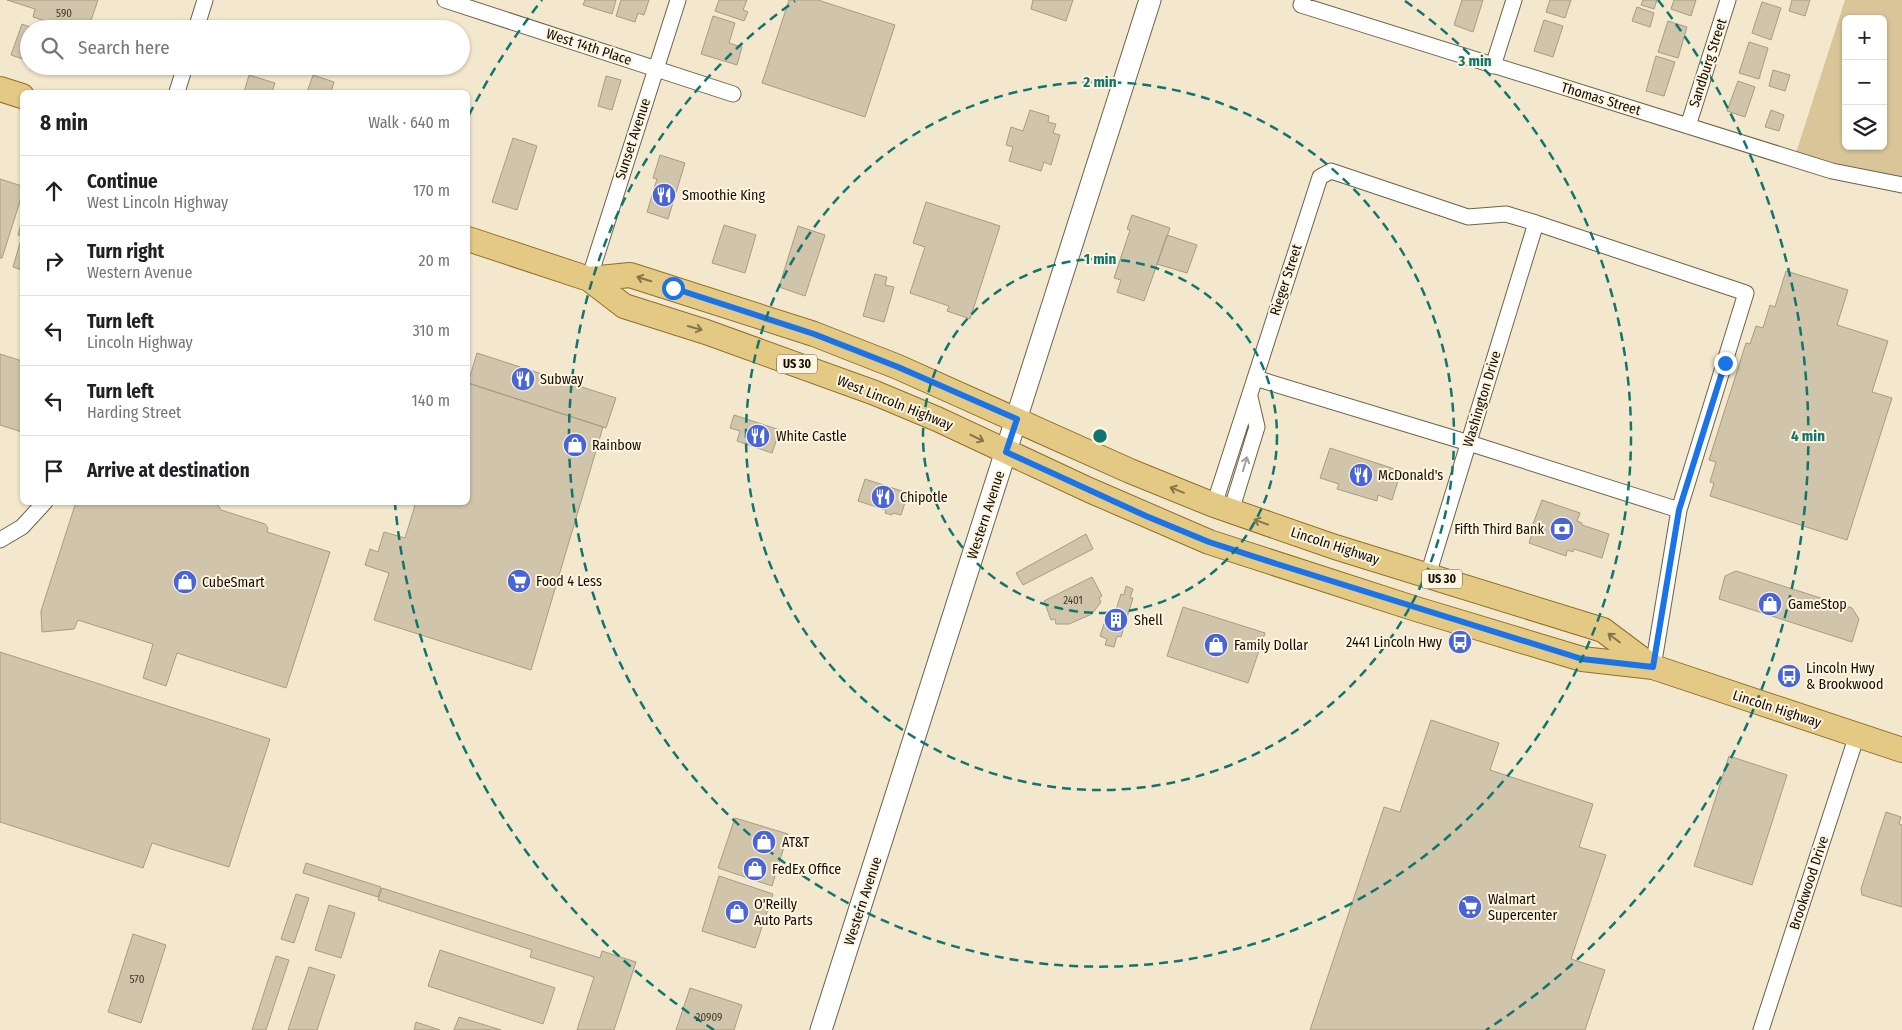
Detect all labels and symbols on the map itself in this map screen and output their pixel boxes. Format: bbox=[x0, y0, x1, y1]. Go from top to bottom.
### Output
house number: 590 bbox=[56, 7, 72, 20]
street label: Sandburg Street bbox=[1686, 16, 1730, 110]
street label: West 14th Place bbox=[544, 25, 634, 69]
text: 3 min bbox=[1457, 52, 1492, 70]
text: 2 min bbox=[1082, 73, 1117, 91]
street label: Thomas Street bbox=[1559, 79, 1643, 119]
street label: Sunset Avenue bbox=[612, 96, 654, 182]
restaurant icon: Smoothie King bbox=[651, 182, 677, 208]
place label: Smoothie King bbox=[682, 187, 765, 204]
street label: Rieger Street bbox=[1266, 242, 1306, 318]
text: 1 min bbox=[1084, 250, 1116, 268]
one-way arrow bbox=[636, 274, 652, 284]
route start bbox=[662, 277, 685, 300]
one-way arrow bbox=[687, 324, 703, 334]
street label: Washington Drive bbox=[1459, 349, 1505, 449]
route end bbox=[1714, 352, 1737, 375]
road number: US 30 bbox=[777, 354, 817, 374]
restaurant icon: Subway bbox=[510, 366, 536, 392]
place label: Subway bbox=[540, 371, 584, 388]
street label: West Lincoln Highway bbox=[835, 372, 956, 434]
restaurant icon: White Castle bbox=[745, 423, 771, 449]
centre of rings bbox=[1091, 427, 1109, 445]
text: 4 min bbox=[1791, 427, 1825, 445]
place label: White Castle bbox=[776, 428, 847, 445]
shop icon: Rainbow bbox=[562, 432, 588, 458]
one-way arrow bbox=[969, 433, 984, 443]
place label: Rainbow bbox=[592, 437, 641, 454]
one-way arrow bbox=[1241, 457, 1251, 473]
restaurant icon: McDonald's bbox=[1348, 462, 1374, 488]
place label: McDonald's bbox=[1378, 467, 1443, 484]
street label: Western Avenue bbox=[964, 468, 1008, 561]
restaurant icon: Chipotle bbox=[870, 484, 896, 510]
one-way arrow bbox=[1170, 485, 1185, 495]
place label: Chipotle bbox=[900, 489, 948, 506]
bank icon: Fifth Third Bank bbox=[1549, 516, 1575, 542]
one-way arrow bbox=[1253, 517, 1269, 526]
place label: Fifth Third Bank bbox=[1454, 521, 1544, 538]
street label: Lincoln Highway bbox=[1288, 524, 1382, 569]
supermarket icon: Food 4 Less bbox=[506, 568, 532, 594]
shop icon: CubeSmart bbox=[172, 569, 198, 595]
road number: US 30 bbox=[1422, 570, 1462, 588]
place label: Food 4 Less bbox=[536, 573, 602, 590]
place label: CubeSmart bbox=[202, 574, 265, 591]
shop icon: GameStop bbox=[1757, 591, 1783, 617]
house number: 2401 bbox=[1063, 594, 1083, 607]
place label: GameStop bbox=[1788, 596, 1847, 613]
building icon: Shell bbox=[1103, 607, 1129, 633]
place label: Shell bbox=[1134, 612, 1163, 629]
bus stop icon: 2441 Lincoln Hwy bbox=[1447, 629, 1473, 655]
shop icon: Family Dollar bbox=[1203, 632, 1229, 658]
one-way arrow bbox=[1607, 633, 1621, 643]
place label: 2441 Lincoln Hwy bbox=[1346, 634, 1443, 651]
place label: Family Dollar bbox=[1234, 637, 1308, 654]
place label: Lincoln Hwy & Brookwood bbox=[1806, 660, 1883, 693]
bus stop icon: Lincoln Hwy & Brookwood bbox=[1776, 663, 1802, 689]
street label: Lincoln Highway bbox=[1730, 687, 1824, 732]
shop icon: AT&T bbox=[751, 829, 777, 855]
place label: AT&T bbox=[782, 834, 810, 851]
street label: Brookwood Drive bbox=[1786, 834, 1832, 932]
street label: Western Avenue bbox=[841, 854, 885, 947]
shop icon: FedEx Office bbox=[742, 856, 768, 882]
place label: FedEx Office bbox=[772, 861, 841, 878]
place label: Walmart Supercenter bbox=[1488, 891, 1557, 924]
supermarket icon: Walmart Supercenter bbox=[1457, 894, 1483, 920]
place label: O'Reilly Auto Parts bbox=[754, 896, 813, 929]
shop icon: O'Reilly Auto Parts bbox=[724, 899, 750, 925]
house number: 570 bbox=[130, 973, 145, 986]
house number: 20909 bbox=[696, 1011, 722, 1024]

